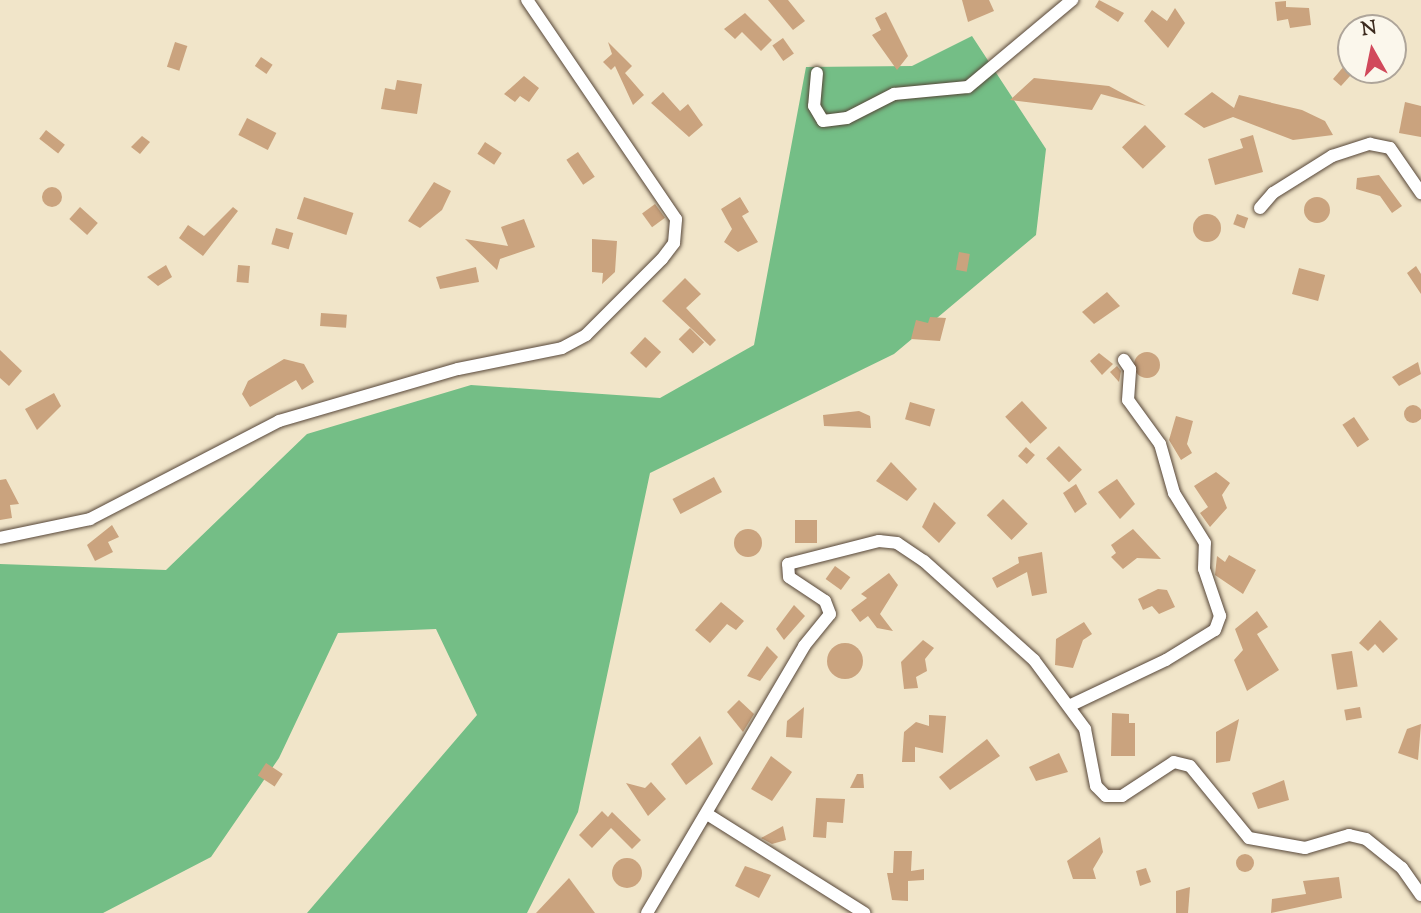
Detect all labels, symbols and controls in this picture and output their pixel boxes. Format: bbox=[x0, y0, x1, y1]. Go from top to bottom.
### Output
north arrow bbox=[1337, 14, 1407, 84]
text: N bbox=[1359, 15, 1379, 44]

